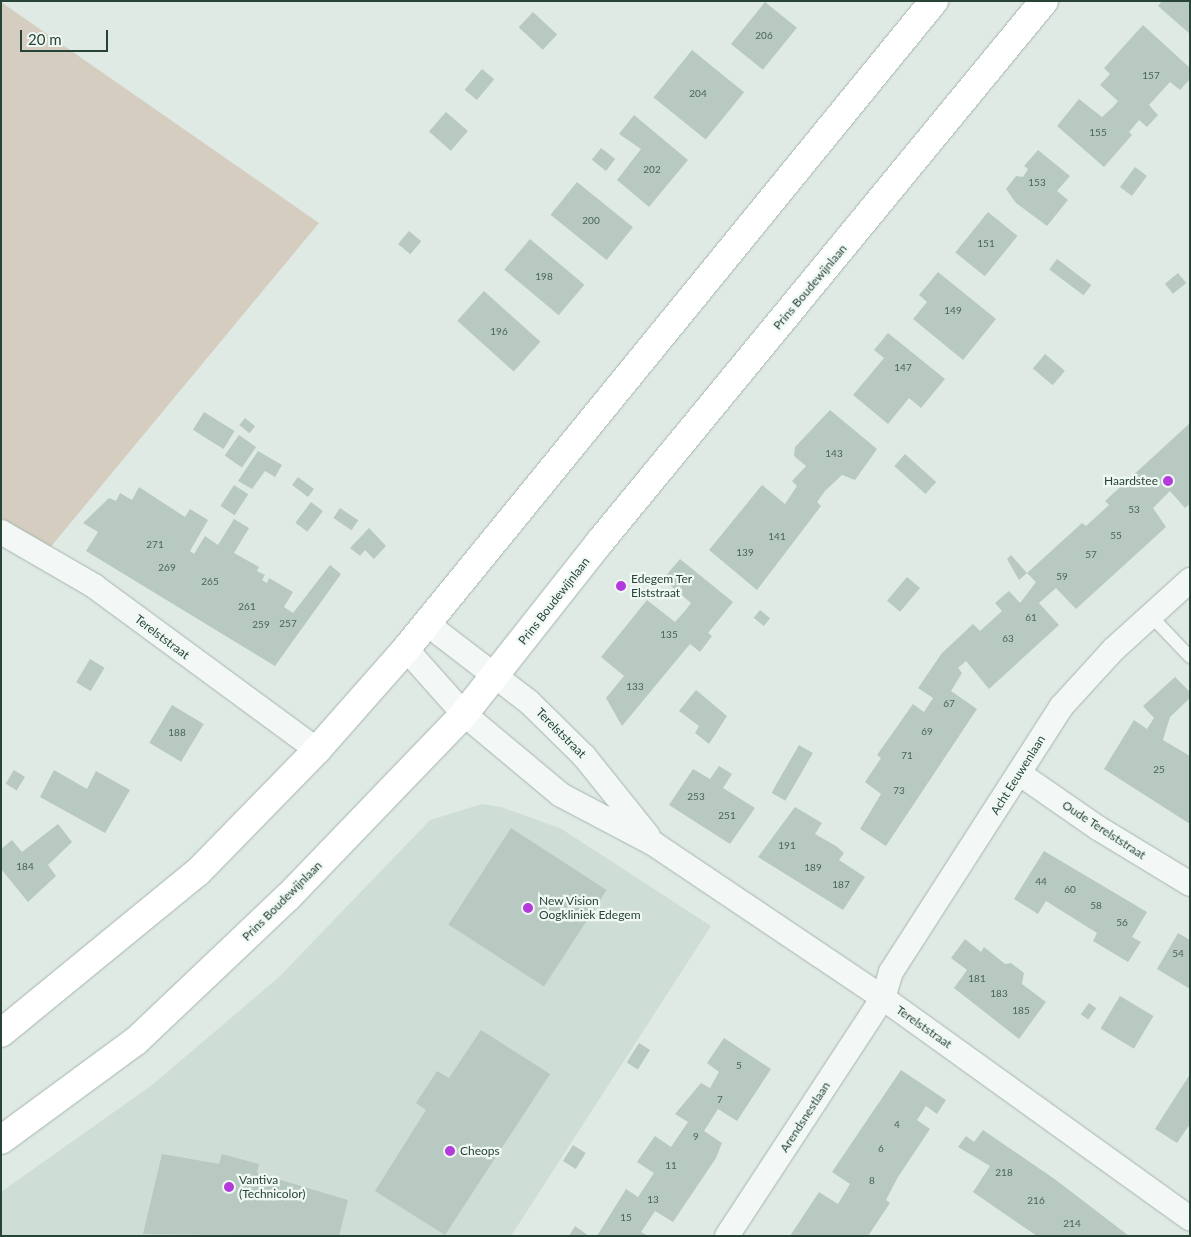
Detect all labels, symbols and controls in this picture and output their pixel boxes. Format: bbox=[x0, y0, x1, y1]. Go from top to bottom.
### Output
scale bar bbox=[22, 20, 110, 52]
text: 20 m bbox=[28, 30, 62, 48]
house number: 206 bbox=[755, 30, 773, 42]
house number: 157 bbox=[1142, 70, 1160, 82]
house number: 204 bbox=[689, 88, 707, 100]
house number: 155 bbox=[1089, 127, 1107, 139]
house number: 202 bbox=[643, 164, 661, 176]
house number: 153 bbox=[1028, 177, 1046, 189]
house number: 200 bbox=[582, 215, 600, 227]
house number: 151 bbox=[977, 238, 995, 250]
street label: Prins Boudewijnlaan bbox=[770, 241, 850, 333]
house number: 198 bbox=[535, 271, 553, 283]
house number: 149 bbox=[944, 305, 962, 317]
house number: 196 bbox=[490, 326, 508, 338]
house number: 147 bbox=[894, 362, 912, 374]
house number: 143 bbox=[825, 448, 843, 460]
place label: Haardstee bbox=[1104, 474, 1158, 488]
marker: Haardstee bbox=[1162, 475, 1174, 487]
house number: 53 bbox=[1128, 504, 1140, 516]
house number: 55 bbox=[1110, 530, 1122, 542]
house number: 141 bbox=[768, 531, 786, 543]
house number: 271 bbox=[146, 539, 164, 551]
house number: 139 bbox=[736, 547, 754, 559]
house number: 57 bbox=[1085, 549, 1097, 561]
street label: Prins Boudewijnlaan bbox=[515, 554, 593, 648]
house number: 269 bbox=[158, 562, 176, 574]
house number: 59 bbox=[1056, 571, 1068, 583]
place label: Edegem Ter Elststraat bbox=[631, 572, 692, 600]
house number: 265 bbox=[201, 576, 219, 588]
marker: Edegem Ter Elststraat bbox=[615, 580, 627, 592]
house number: 261 bbox=[238, 601, 256, 613]
street label: Terelststraat bbox=[132, 612, 192, 662]
house number: 61 bbox=[1025, 612, 1037, 624]
house number: 257 bbox=[279, 618, 297, 630]
house number: 259 bbox=[252, 619, 270, 631]
house number: 135 bbox=[660, 629, 678, 641]
house number: 63 bbox=[1002, 633, 1014, 645]
house number: 133 bbox=[626, 681, 644, 693]
house number: 67 bbox=[943, 698, 955, 710]
street label: Terelststraat bbox=[533, 705, 589, 761]
house number: 69 bbox=[921, 726, 933, 738]
house number: 188 bbox=[168, 727, 186, 739]
street label: Acht Eeuwenlaan bbox=[988, 733, 1048, 817]
house number: 71 bbox=[901, 750, 913, 762]
house number: 25 bbox=[1153, 764, 1165, 776]
house number: 73 bbox=[893, 785, 905, 797]
house number: 253 bbox=[687, 791, 705, 803]
street label: Oude Terelststraat bbox=[1059, 798, 1149, 862]
house number: 251 bbox=[718, 810, 736, 822]
house number: 191 bbox=[778, 840, 796, 852]
street label: Prins Boudewijnlaan bbox=[239, 858, 325, 944]
house number: 184 bbox=[16, 861, 34, 873]
house number: 189 bbox=[804, 862, 822, 874]
house number: 44 bbox=[1035, 876, 1047, 888]
house number: 187 bbox=[832, 879, 850, 891]
house number: 60 bbox=[1064, 884, 1076, 896]
place label: New Vision Oogkliniek Edegem bbox=[539, 894, 641, 922]
house number: 58 bbox=[1090, 900, 1102, 912]
marker: New Vision Oogkliniek Edegem bbox=[521, 901, 535, 915]
house number: 56 bbox=[1116, 917, 1128, 929]
house number: 54 bbox=[1172, 948, 1184, 960]
house number: 181 bbox=[968, 973, 986, 985]
house number: 183 bbox=[990, 988, 1008, 1000]
street label: Terelststraat bbox=[893, 1003, 955, 1051]
house number: 185 bbox=[1012, 1005, 1030, 1017]
house number: 5 bbox=[736, 1060, 742, 1072]
street label: Arendsnestlaan bbox=[777, 1079, 833, 1155]
house number: 7 bbox=[717, 1094, 723, 1106]
house number: 4 bbox=[894, 1119, 900, 1131]
house number: 9 bbox=[693, 1131, 699, 1143]
house number: 6 bbox=[878, 1143, 884, 1155]
place label: Cheops bbox=[460, 1144, 500, 1158]
marker: Cheops bbox=[444, 1145, 456, 1157]
house number: 11 bbox=[665, 1160, 677, 1172]
house number: 218 bbox=[995, 1167, 1013, 1179]
place label: Vantiva (Technicolor) bbox=[239, 1173, 306, 1201]
house number: 8 bbox=[869, 1175, 875, 1187]
marker: Vantiva (Technicolor) bbox=[223, 1181, 235, 1193]
house number: 13 bbox=[647, 1194, 659, 1206]
house number: 216 bbox=[1027, 1195, 1045, 1207]
house number: 15 bbox=[620, 1212, 632, 1224]
house number: 214 bbox=[1063, 1218, 1081, 1230]

